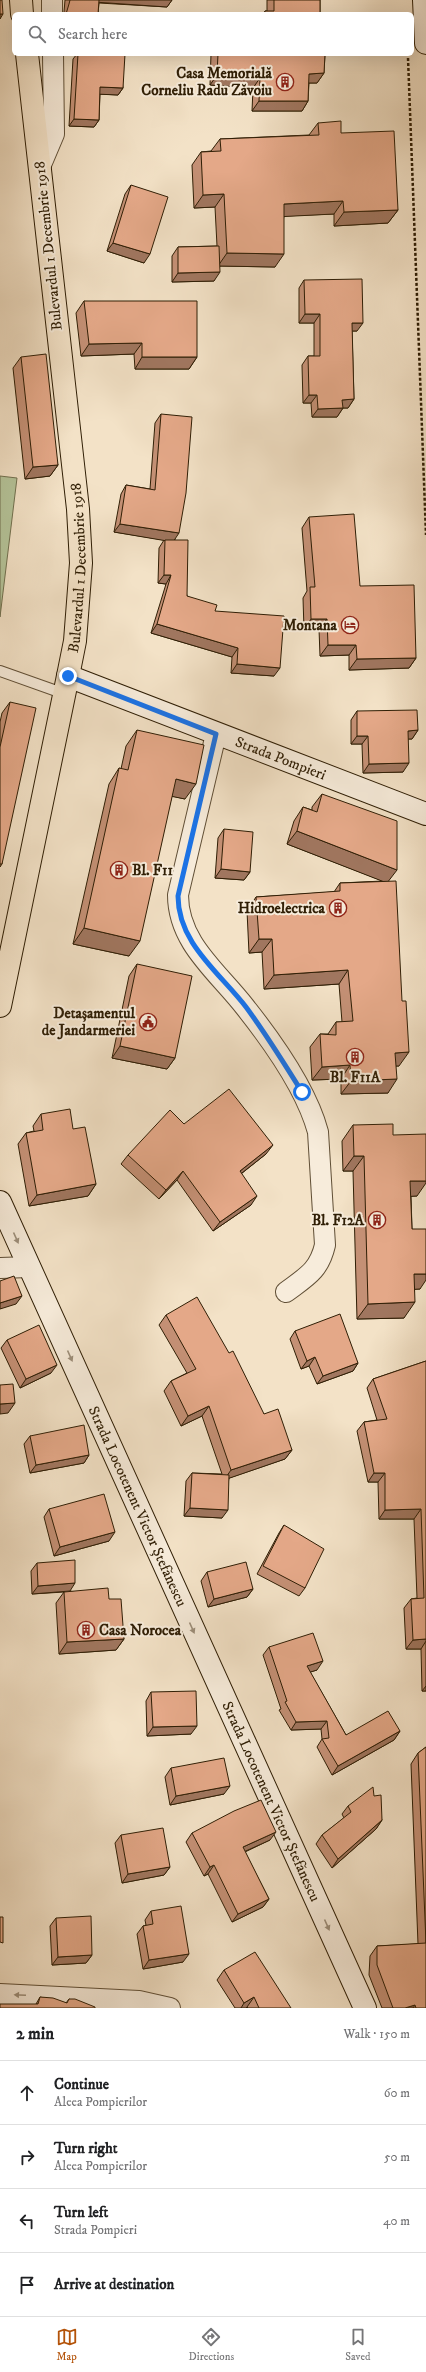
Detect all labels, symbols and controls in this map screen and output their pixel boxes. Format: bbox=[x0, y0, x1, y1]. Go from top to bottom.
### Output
search box bbox=[12, 12, 414, 56]
icon: search bbox=[26, 23, 48, 45]
text: Search here bbox=[58, 25, 127, 44]
place label: Casa Memorială Corneliu Radu Zăvoiu bbox=[141, 64, 273, 100]
building icon: Casa Memorială Corneliu Radu Zăvoiu bbox=[275, 72, 295, 92]
street label: Bulevardul 1 Decembrie 1918 bbox=[30, 160, 67, 332]
street label: Bulevardul 1 Decembrie 1918 bbox=[64, 482, 91, 655]
hotel icon: Montana bbox=[340, 615, 360, 635]
place label: Montana bbox=[283, 616, 338, 635]
route end bbox=[59, 667, 77, 685]
street label: Strada Pompieri bbox=[232, 732, 329, 785]
building icon: Bl. F11 bbox=[109, 860, 129, 880]
place label: Bl. F11 bbox=[132, 861, 173, 880]
building icon: Hidroelectrica bbox=[328, 898, 348, 918]
place label: Hidroelectrica bbox=[238, 899, 326, 918]
place label: Detașamentul de Jandarmeriei bbox=[42, 1004, 135, 1040]
public building icon: Detașamentul de Jandarmeriei bbox=[138, 1012, 158, 1032]
building icon: Bl. F11A bbox=[345, 1047, 365, 1067]
place label: Bl. F11A bbox=[330, 1068, 381, 1087]
route start bbox=[293, 1083, 311, 1101]
building icon: Bl. F12A bbox=[367, 1210, 387, 1230]
place label: Bl. F12A bbox=[312, 1211, 364, 1230]
one-way arrow bbox=[13, 1232, 19, 1243]
one-way arrow bbox=[67, 1351, 73, 1362]
street label: Strada Locotenent Victor Ștefănescu bbox=[84, 1403, 191, 1610]
building icon: Casa Norocea bbox=[76, 1620, 96, 1640]
place label: Casa Norocea bbox=[99, 1621, 182, 1640]
one-way arrow bbox=[189, 1622, 195, 1633]
street label: Strada Locotenent Victor Ștefănescu bbox=[217, 1698, 325, 1905]
one-way arrow bbox=[324, 1919, 330, 1930]
one-way arrow bbox=[14, 1992, 26, 1999]
text: 2 min bbox=[16, 2023, 54, 2045]
text: Walk · 150 m bbox=[344, 2026, 410, 2042]
text: Continue bbox=[54, 2075, 109, 2094]
icon: ahead bbox=[16, 2082, 38, 2104]
text: 60 m bbox=[384, 2085, 410, 2101]
text: Aleea Pompierilor bbox=[54, 2094, 147, 2110]
text: Turn right bbox=[54, 2139, 117, 2158]
icon: right bbox=[16, 2146, 38, 2168]
text: 50 m bbox=[384, 2149, 410, 2165]
text: Aleea Pompierilor bbox=[54, 2158, 147, 2174]
text: Turn left bbox=[54, 2203, 108, 2222]
icon: left bbox=[16, 2210, 38, 2232]
text: 40 m bbox=[383, 2213, 410, 2229]
text: Strada Pompieri bbox=[54, 2222, 137, 2238]
icon: arrive bbox=[16, 2274, 38, 2296]
text: Arrive at destination bbox=[54, 2275, 174, 2294]
tab: Map bbox=[56, 2326, 78, 2364]
tab: Directions bbox=[189, 2326, 234, 2364]
tab: Saved bbox=[345, 2326, 370, 2364]

